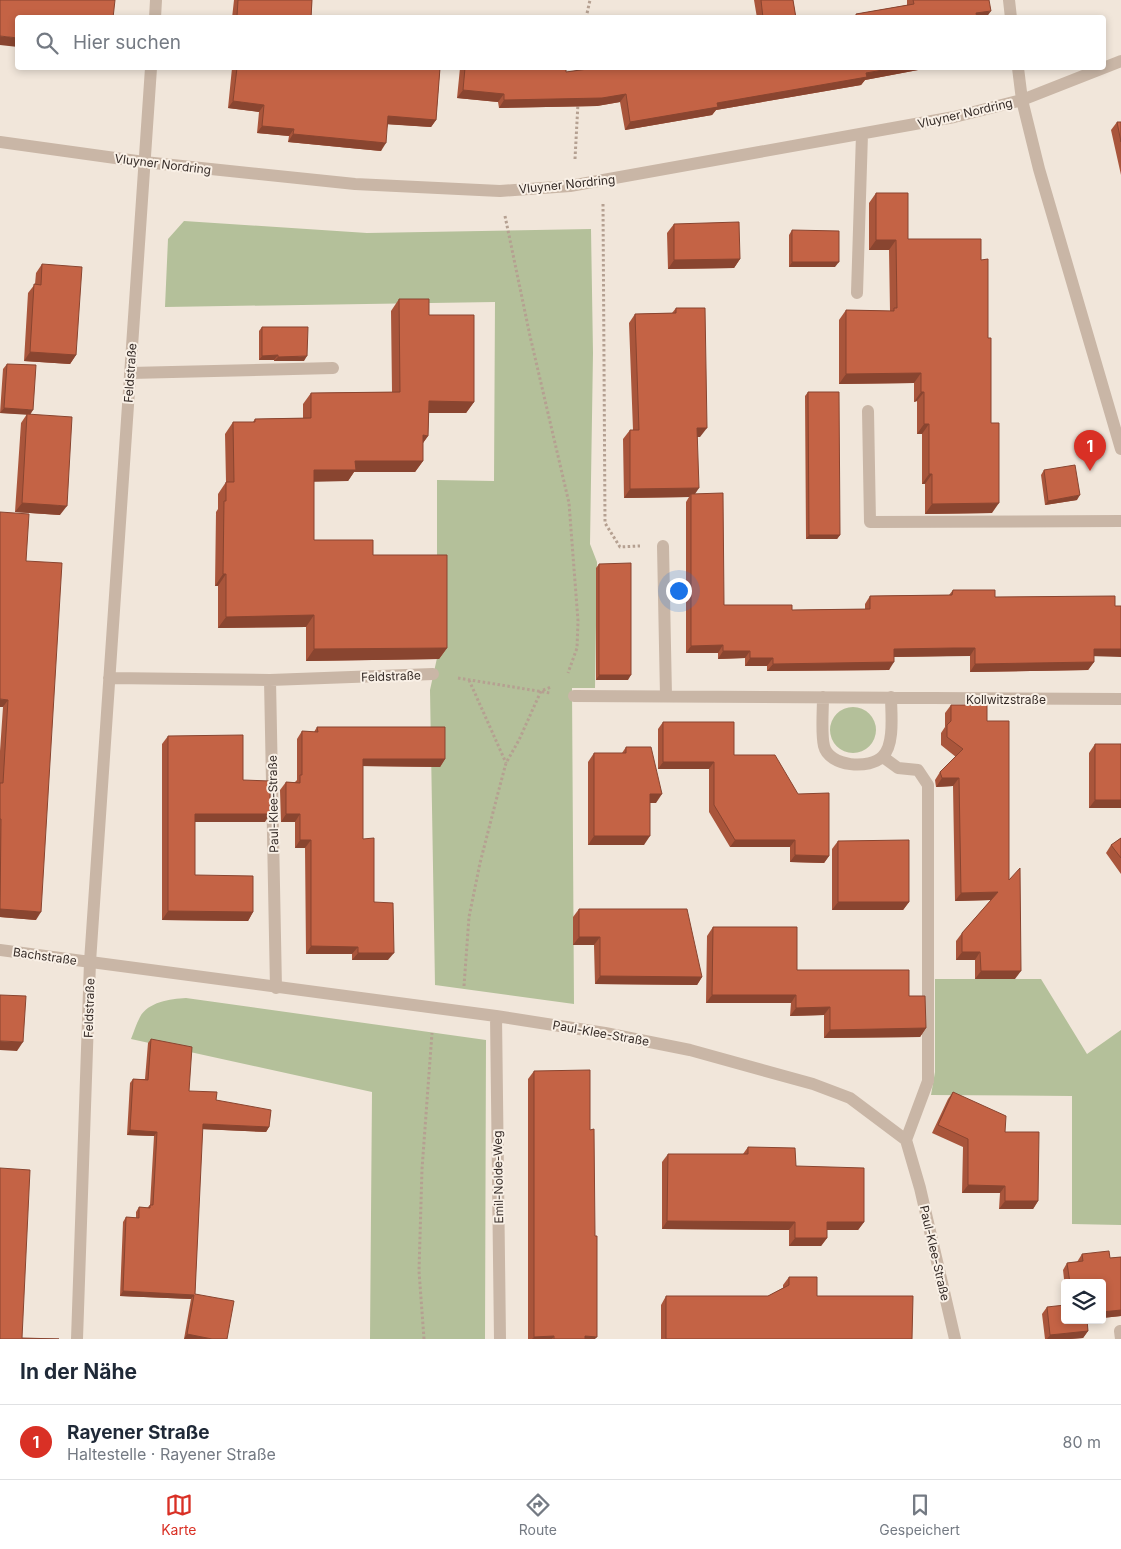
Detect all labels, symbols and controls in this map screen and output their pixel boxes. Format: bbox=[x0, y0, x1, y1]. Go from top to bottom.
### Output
search box bbox=[15, 15, 1106, 70]
icon: search bbox=[33, 29, 61, 57]
text: Hier suchen bbox=[73, 31, 181, 54]
street label: Vluyner Nordring bbox=[916, 95, 1014, 131]
street label: Vluyner Nordring bbox=[114, 151, 212, 177]
street label: Vluyner Nordring bbox=[518, 171, 616, 197]
street label: Feldstraße bbox=[120, 343, 140, 403]
pin: 1 bbox=[1074, 430, 1106, 471]
your location bbox=[666, 578, 692, 604]
street label: Feldstraße bbox=[361, 667, 421, 685]
street label: Kollwitzstraße bbox=[966, 692, 1046, 707]
street label: Paul-Klee-Straße bbox=[265, 755, 281, 853]
street label: Bachstraße bbox=[12, 944, 78, 968]
street label: Feldstraße bbox=[80, 978, 98, 1038]
street label: Paul-Klee-Straße bbox=[552, 1017, 650, 1049]
street label: Emil-Nolde-Weg bbox=[490, 1130, 506, 1224]
street label: Paul-Klee-Straße bbox=[917, 1204, 953, 1302]
map controls bbox=[1061, 1279, 1106, 1324]
button: layers bbox=[1061, 1279, 1106, 1324]
text: In der Nähe bbox=[20, 1359, 137, 1384]
text: Rayener Straße bbox=[67, 1421, 210, 1444]
text: 1 bbox=[33, 1432, 39, 1452]
text: 80 m bbox=[1062, 1432, 1101, 1452]
text: Haltestelle · Rayener Straße bbox=[67, 1444, 276, 1464]
tab: Karte bbox=[161, 1491, 197, 1538]
tab: Route bbox=[519, 1491, 557, 1538]
tab: Gespeichert bbox=[879, 1491, 960, 1538]

